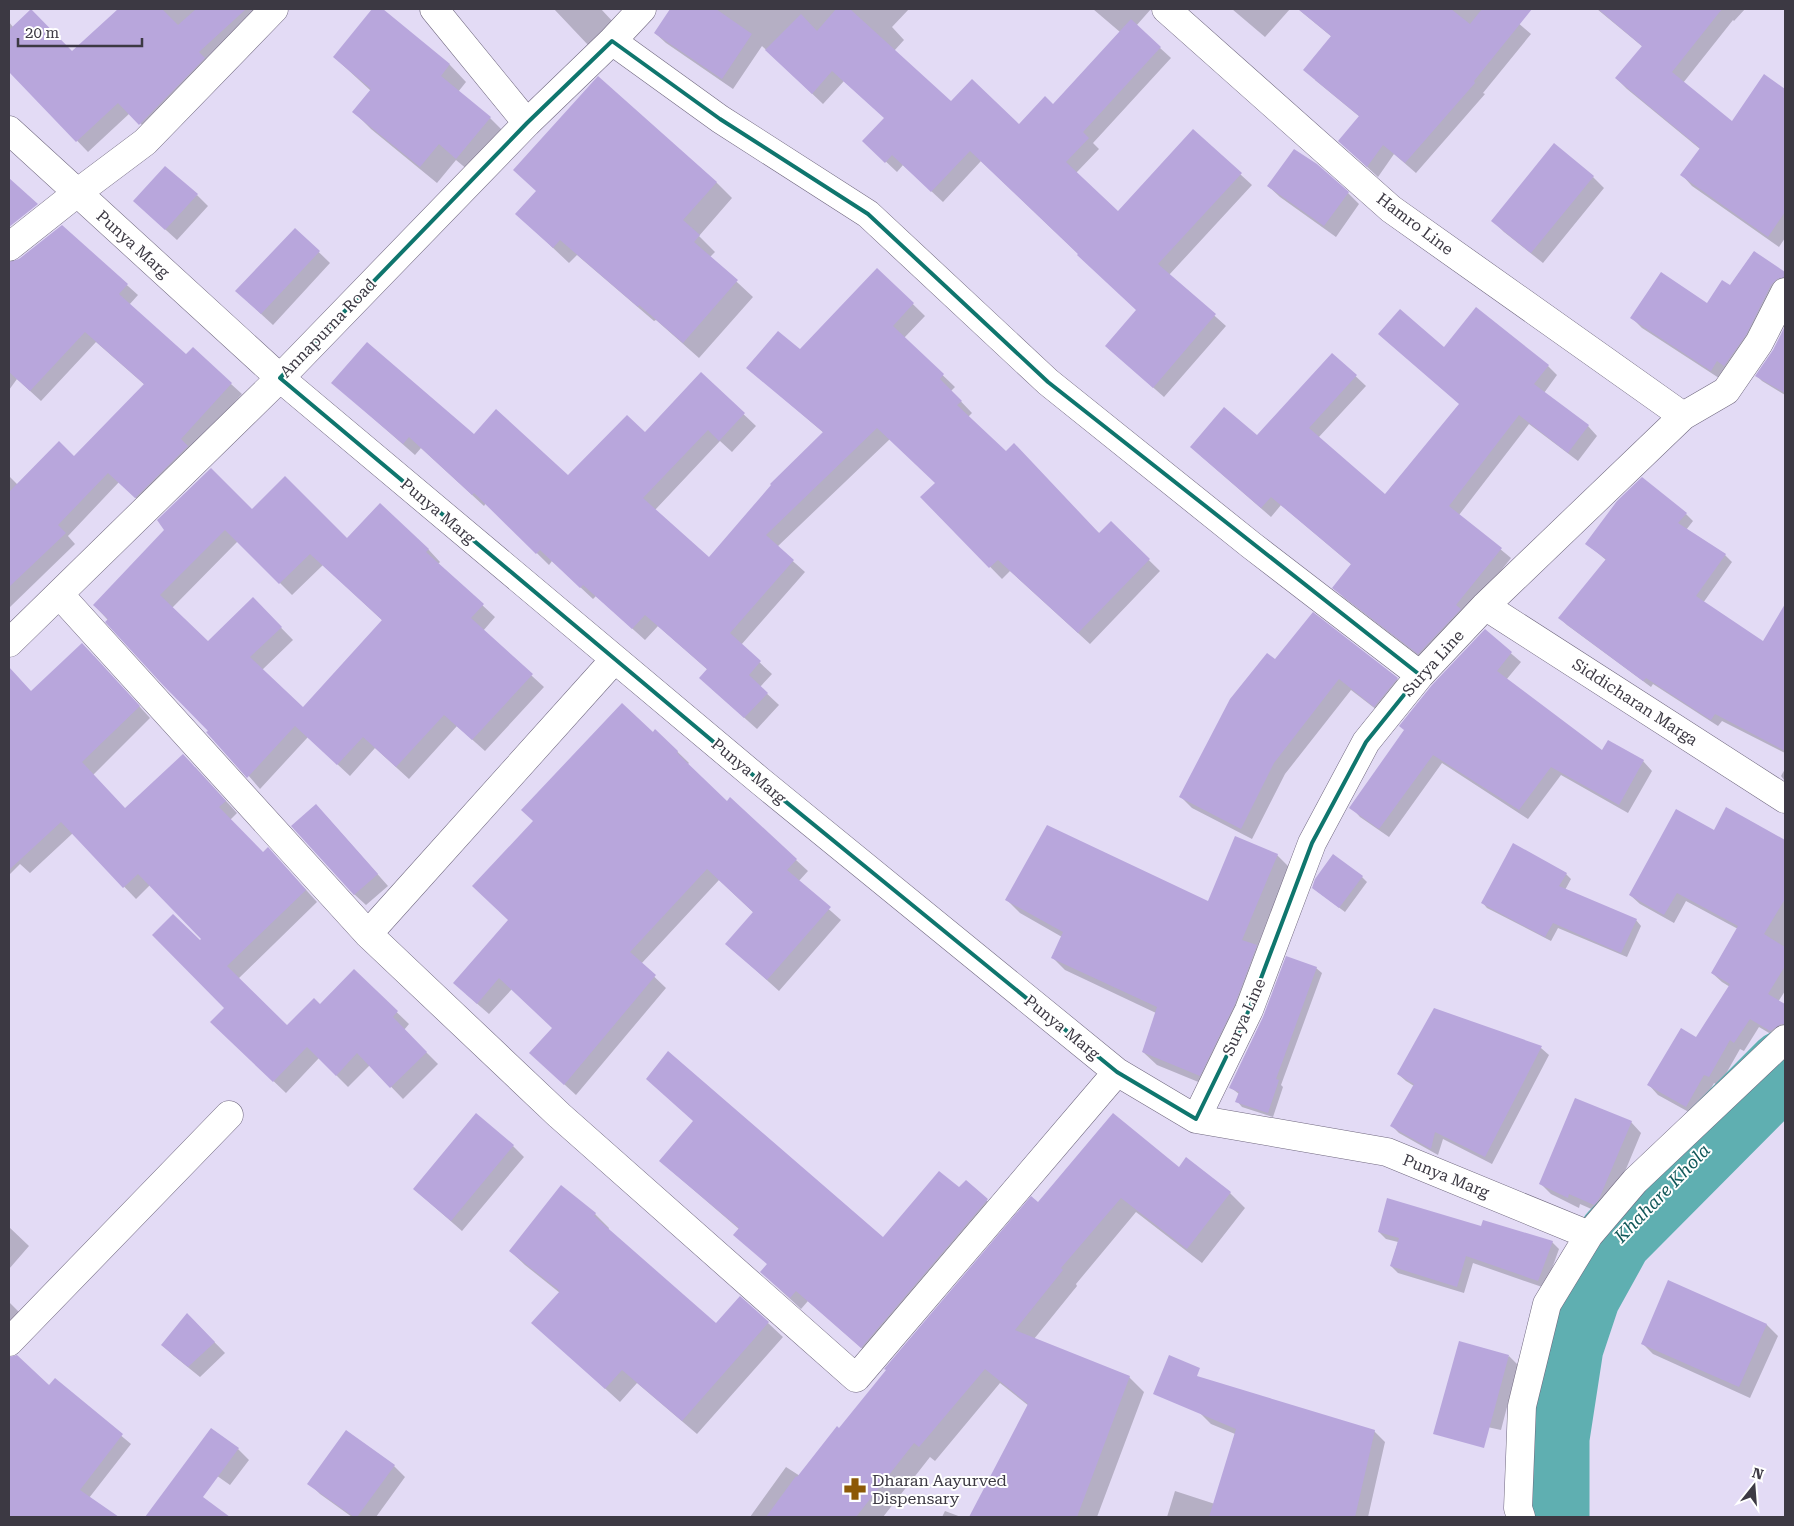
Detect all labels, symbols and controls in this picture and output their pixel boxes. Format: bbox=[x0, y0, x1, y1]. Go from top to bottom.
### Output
scale bar bbox=[18, 15, 141, 47]
text: 20 m bbox=[25, 24, 60, 42]
street label: Hamro Line bbox=[1373, 189, 1457, 259]
street label: Punya Marg bbox=[93, 206, 174, 282]
street label: Annapurna Road bbox=[276, 275, 380, 381]
street label: Punya Marg bbox=[397, 474, 480, 548]
street label: Surya Line bbox=[1398, 626, 1468, 700]
street label: Siddicharan Marga bbox=[1569, 654, 1702, 750]
street label: Punya Marg bbox=[708, 734, 791, 808]
street label: Surya Line bbox=[1218, 975, 1270, 1059]
street label: Punya Marg bbox=[1020, 991, 1104, 1064]
water label: Khahare Khola bbox=[1609, 1139, 1714, 1247]
street label: Punya Marg bbox=[1400, 1150, 1493, 1202]
north arrow bbox=[1729, 1461, 1779, 1511]
text: N bbox=[1750, 1464, 1766, 1483]
place label: Dharan Aayurved Dispensary bbox=[872, 1471, 1007, 1508]
pharmacy icon: Dharan Aayurved Dispensary bbox=[842, 1476, 868, 1502]

